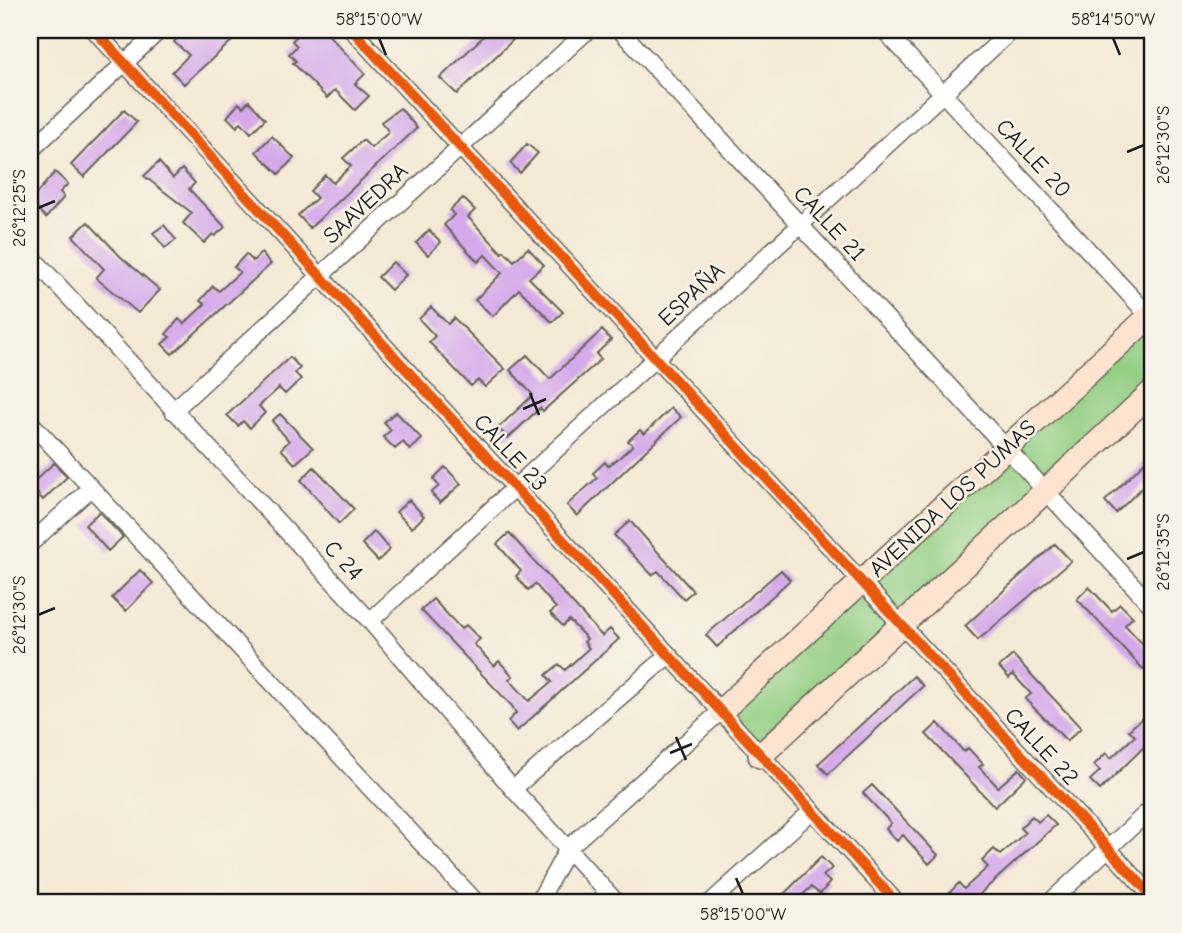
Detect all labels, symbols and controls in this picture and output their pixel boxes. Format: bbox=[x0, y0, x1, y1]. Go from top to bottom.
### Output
text: 58°15'00"W bbox=[336, 9, 423, 30]
text: 58°14'50"W bbox=[1071, 9, 1155, 30]
text: 26°12'30"S bbox=[1153, 106, 1174, 184]
street label: CALLE 20 bbox=[990, 113, 1077, 203]
street label: SAAVEDRA bbox=[317, 157, 413, 249]
text: 26°12'25"S bbox=[9, 169, 30, 247]
street label: CALLE 21 bbox=[788, 180, 871, 267]
street label: ESPAÑA bbox=[653, 257, 730, 332]
street label: CALLE 23 bbox=[468, 408, 553, 497]
street label: AVENIDA LOS PUMAS bbox=[863, 414, 1041, 583]
text: 26°12'35"S bbox=[1153, 513, 1174, 591]
street label: C 24 bbox=[318, 535, 369, 586]
text: 26°12'30"S bbox=[9, 576, 30, 654]
street label: CALLE 22 bbox=[999, 702, 1084, 791]
text: 58°15'00"W bbox=[700, 904, 787, 925]

